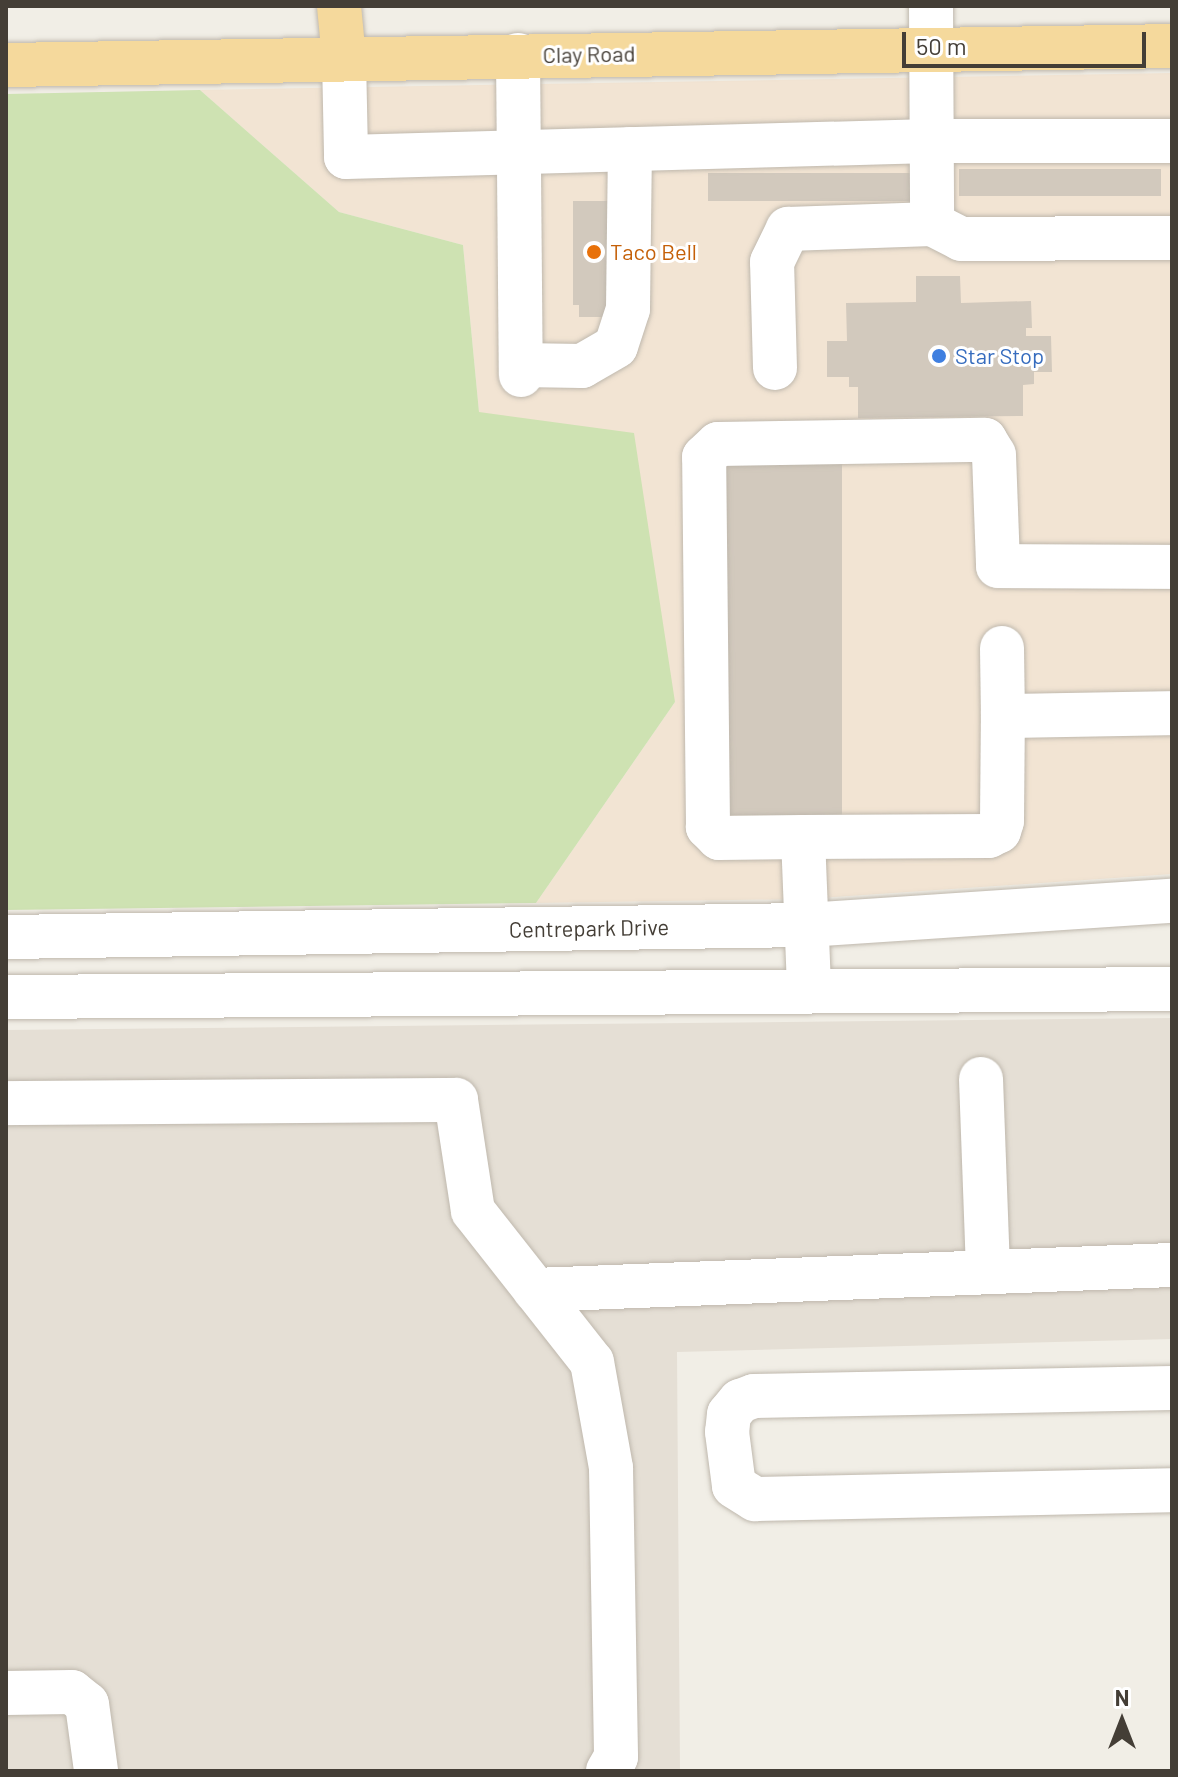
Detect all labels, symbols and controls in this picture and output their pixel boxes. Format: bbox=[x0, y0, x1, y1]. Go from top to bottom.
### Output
scale bar bbox=[906, 16, 1150, 66]
text: 50 m bbox=[916, 31, 967, 60]
street label: Clay Road bbox=[542, 40, 636, 68]
place label: Taco Bell bbox=[610, 239, 697, 265]
marker: Taco Bell bbox=[585, 243, 603, 261]
place label: Star Stop bbox=[955, 343, 1044, 369]
marker: Star Stop bbox=[930, 347, 948, 365]
street label: Centrepark Drive bbox=[509, 913, 669, 943]
north arrow bbox=[1082, 1681, 1162, 1761]
text: N bbox=[1115, 1684, 1129, 1710]

